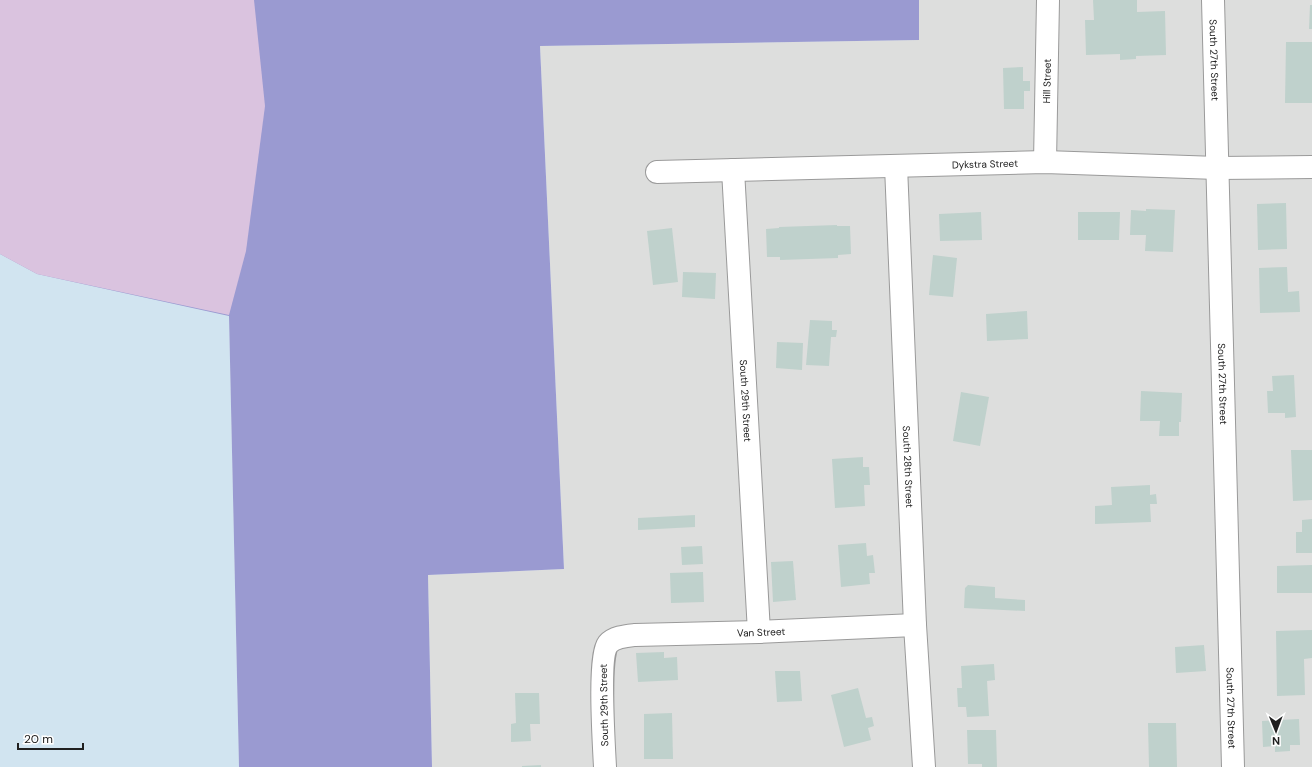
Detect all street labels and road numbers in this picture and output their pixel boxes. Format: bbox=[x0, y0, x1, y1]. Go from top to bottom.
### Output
street label: South 27th Street bbox=[1207, 19, 1222, 101]
street label: Hill Street bbox=[1040, 58, 1053, 103]
street label: Dykstra Street bbox=[952, 156, 1018, 171]
street label: South 27th Street bbox=[1215, 343, 1231, 425]
street label: South 29th Street bbox=[737, 359, 755, 442]
street label: South 28th Street bbox=[900, 425, 917, 508]
street label: Van Street bbox=[737, 624, 786, 639]
street label: South 29th Street bbox=[597, 664, 611, 746]
street label: South 27th Street bbox=[1224, 667, 1239, 749]

